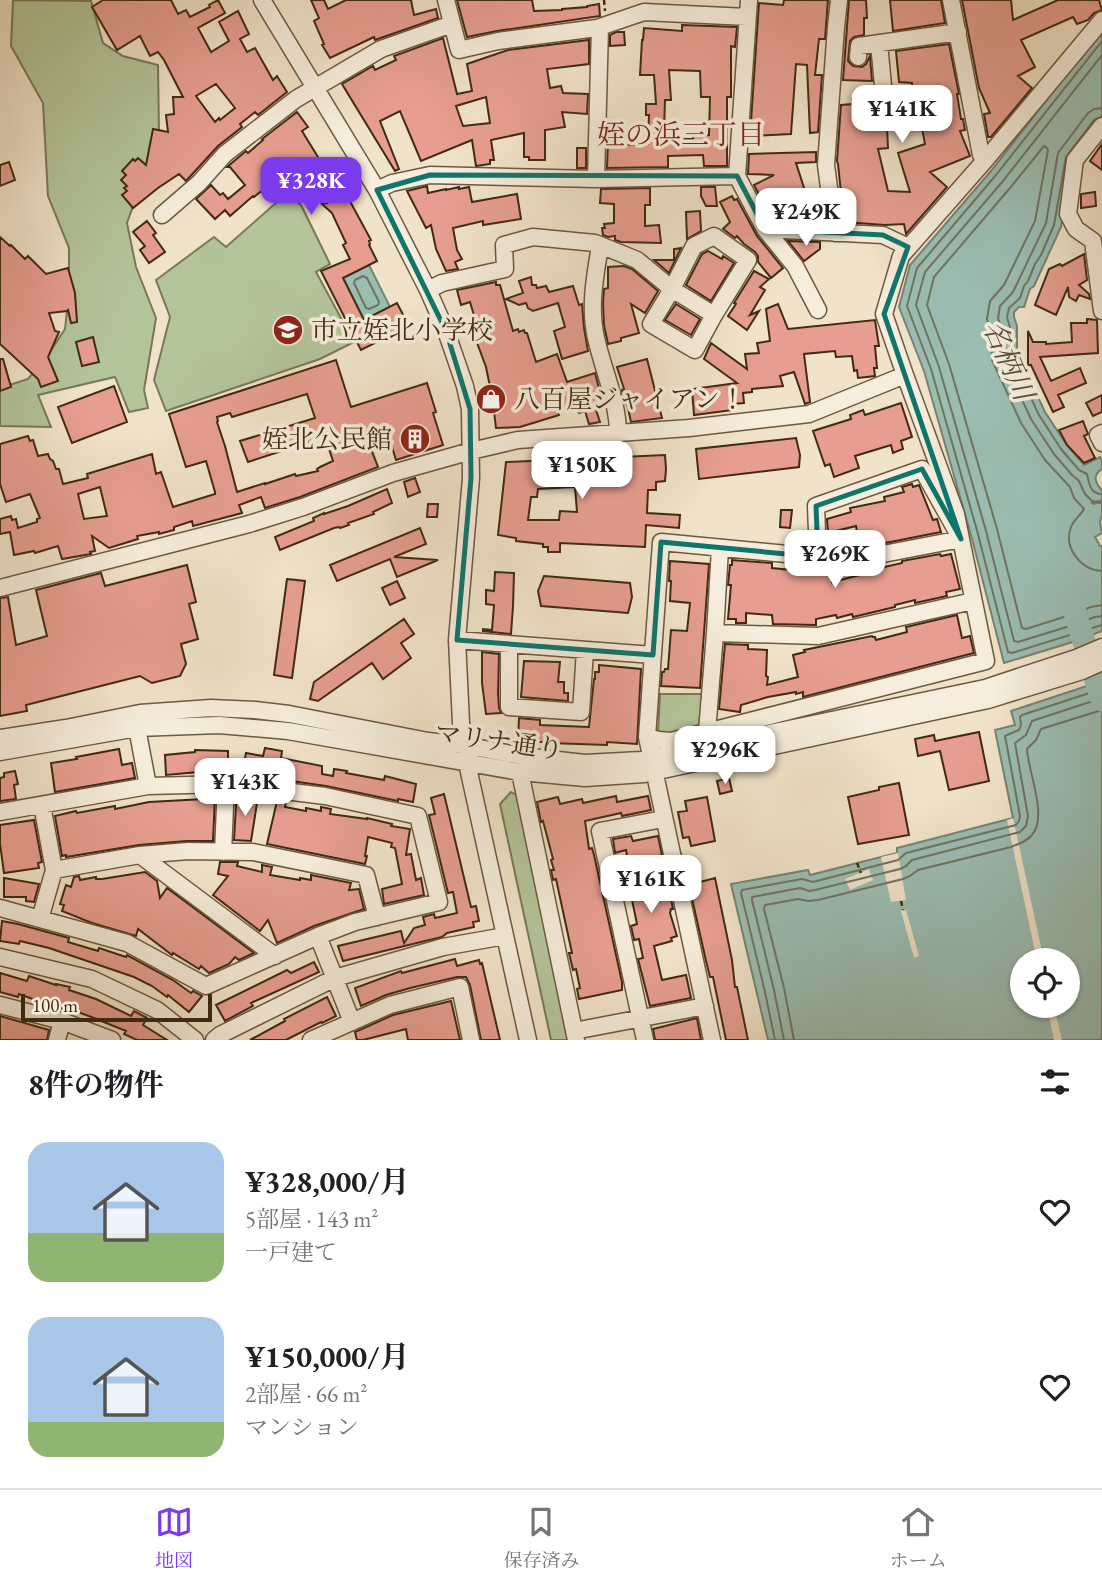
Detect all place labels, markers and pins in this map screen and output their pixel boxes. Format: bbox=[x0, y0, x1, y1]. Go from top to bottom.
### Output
pin: ¥141K bbox=[853, 86, 951, 145]
pin: ¥328K bbox=[262, 158, 360, 217]
pin: ¥249K bbox=[757, 188, 855, 248]
school or university icon: 市立姪北小学校 bbox=[271, 313, 305, 347]
place label: 市立姪北小学校 bbox=[311, 313, 493, 347]
shop icon: 八百屋ジャイアン！ bbox=[474, 382, 508, 416]
place label: 八百屋ジャイアン！ bbox=[514, 382, 746, 416]
place label: 姪北公民館 bbox=[262, 422, 392, 456]
building icon: 姪北公民館 bbox=[398, 422, 432, 456]
pin: ¥150K bbox=[533, 442, 631, 501]
pin: ¥269K bbox=[786, 530, 884, 590]
pin: ¥296K bbox=[676, 726, 774, 786]
pin: ¥143K bbox=[196, 758, 294, 818]
pin: ¥161K bbox=[602, 856, 700, 915]

